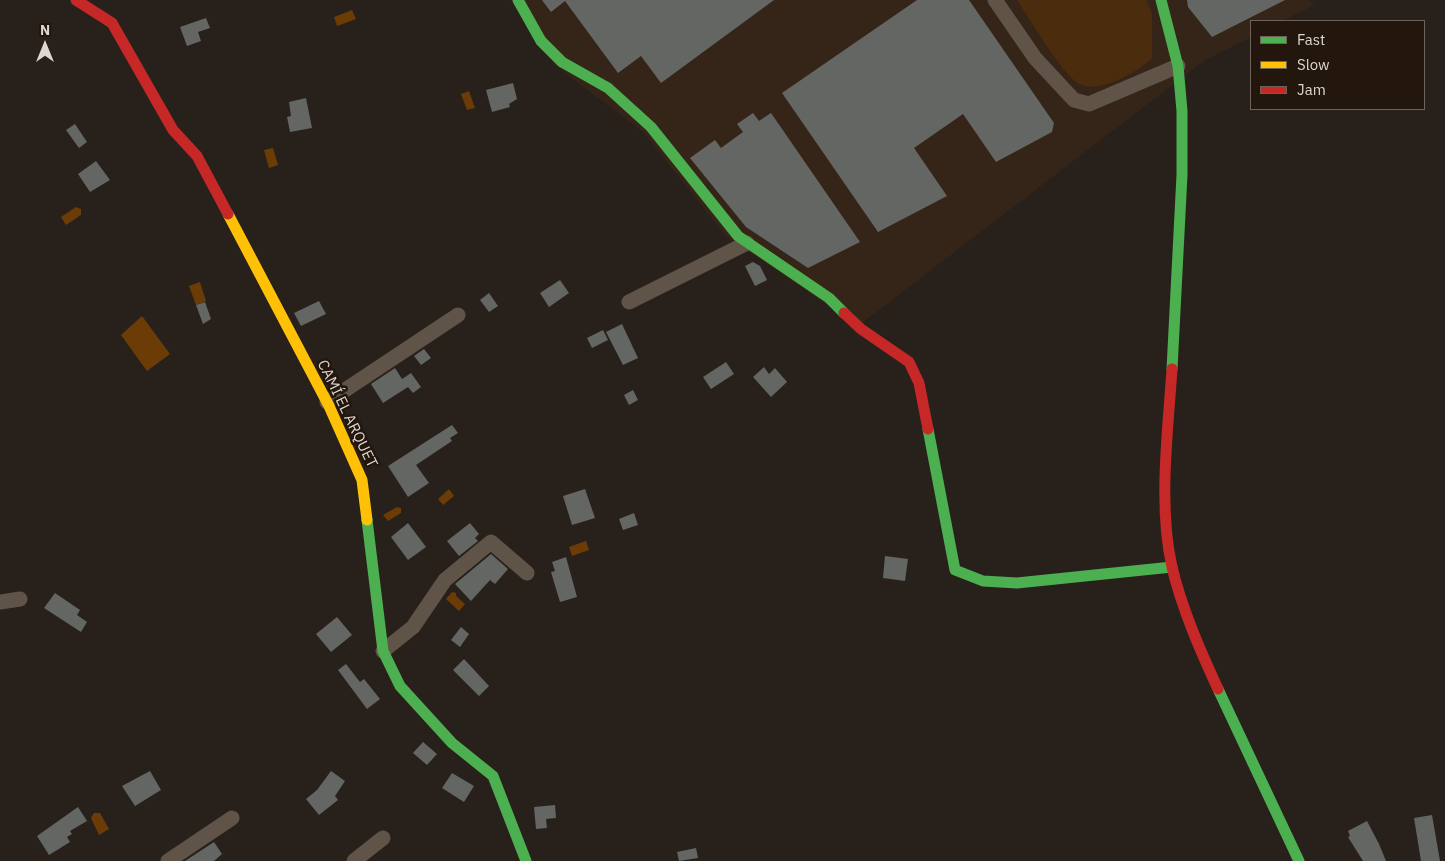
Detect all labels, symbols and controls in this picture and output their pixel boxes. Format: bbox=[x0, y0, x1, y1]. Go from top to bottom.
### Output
north arrow bbox=[20, 20, 70, 70]
legend bbox=[1250, 20, 1425, 110]
text: N bbox=[40, 21, 50, 39]
text: Fast bbox=[1297, 30, 1325, 49]
text: Slow bbox=[1297, 55, 1330, 74]
text: Jam bbox=[1297, 80, 1326, 99]
street label: CAMÍ EL ARQUET bbox=[313, 357, 381, 471]

